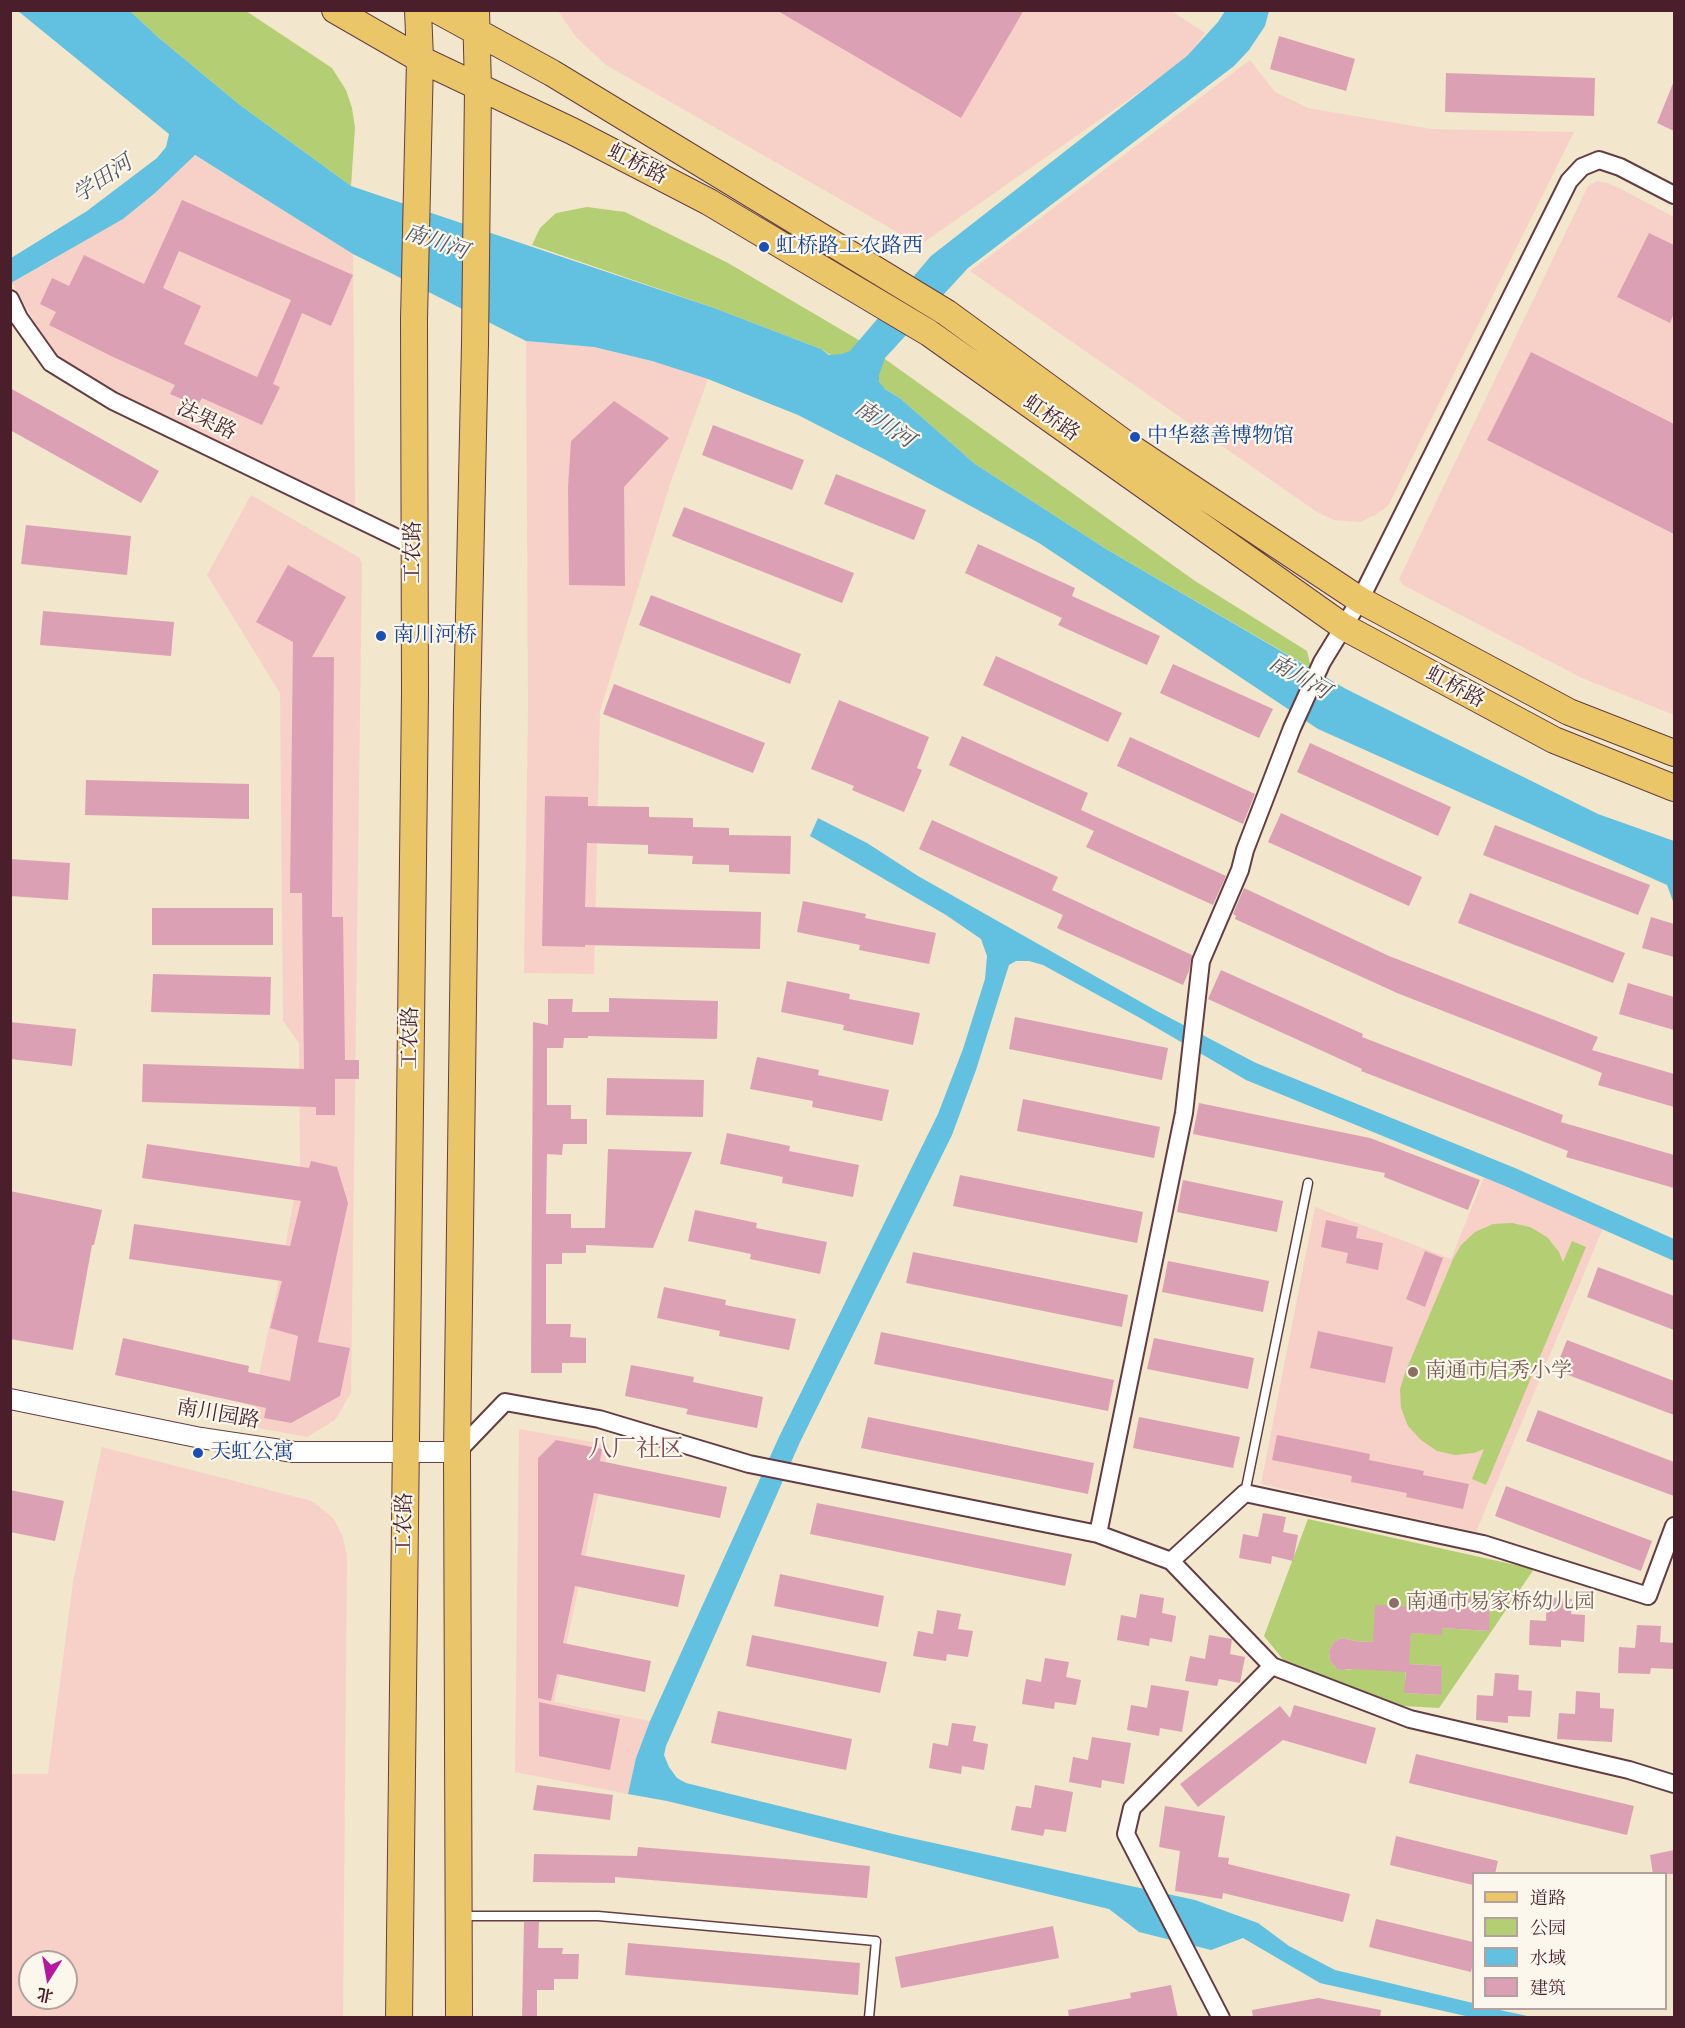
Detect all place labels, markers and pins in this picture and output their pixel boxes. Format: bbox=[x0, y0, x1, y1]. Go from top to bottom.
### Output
place label: 虹桥路工农路西 bbox=[776, 234, 923, 260]
marker: 虹桥路工农路西 bbox=[757, 240, 771, 254]
place label: 中华慈善博物馆 bbox=[1147, 424, 1294, 450]
marker: 中华慈善博物馆 bbox=[1128, 430, 1142, 444]
place label: 南川河桥 bbox=[393, 623, 477, 649]
marker: 南川河桥 bbox=[374, 629, 388, 643]
place label: 南通市启秀小学 bbox=[1425, 1359, 1572, 1385]
marker: 南通市启秀小学 bbox=[1406, 1365, 1420, 1379]
place label: 天虹公寓 bbox=[210, 1440, 294, 1466]
marker: 天虹公寓 bbox=[191, 1446, 205, 1460]
place label: 南通市易家桥幼儿园 bbox=[1406, 1590, 1595, 1616]
marker: 南通市易家桥幼儿园 bbox=[1387, 1596, 1401, 1610]

